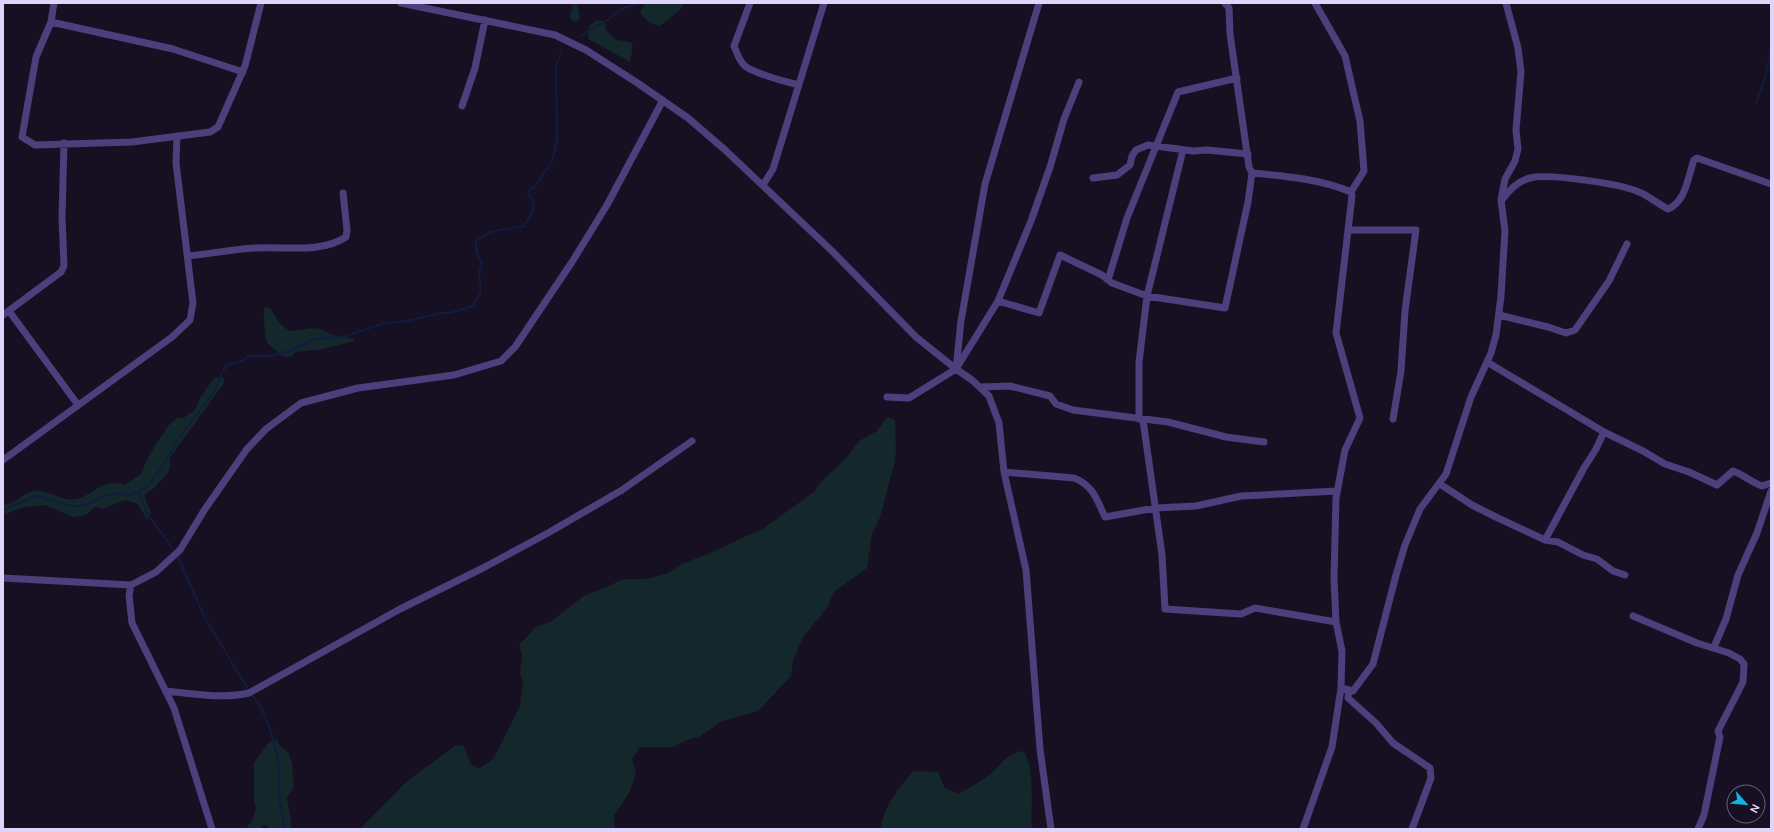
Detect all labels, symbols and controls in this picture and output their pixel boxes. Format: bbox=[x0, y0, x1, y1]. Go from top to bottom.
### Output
north arrow bbox=[1726, 784, 1766, 824]
text: N bbox=[1747, 802, 1763, 815]

